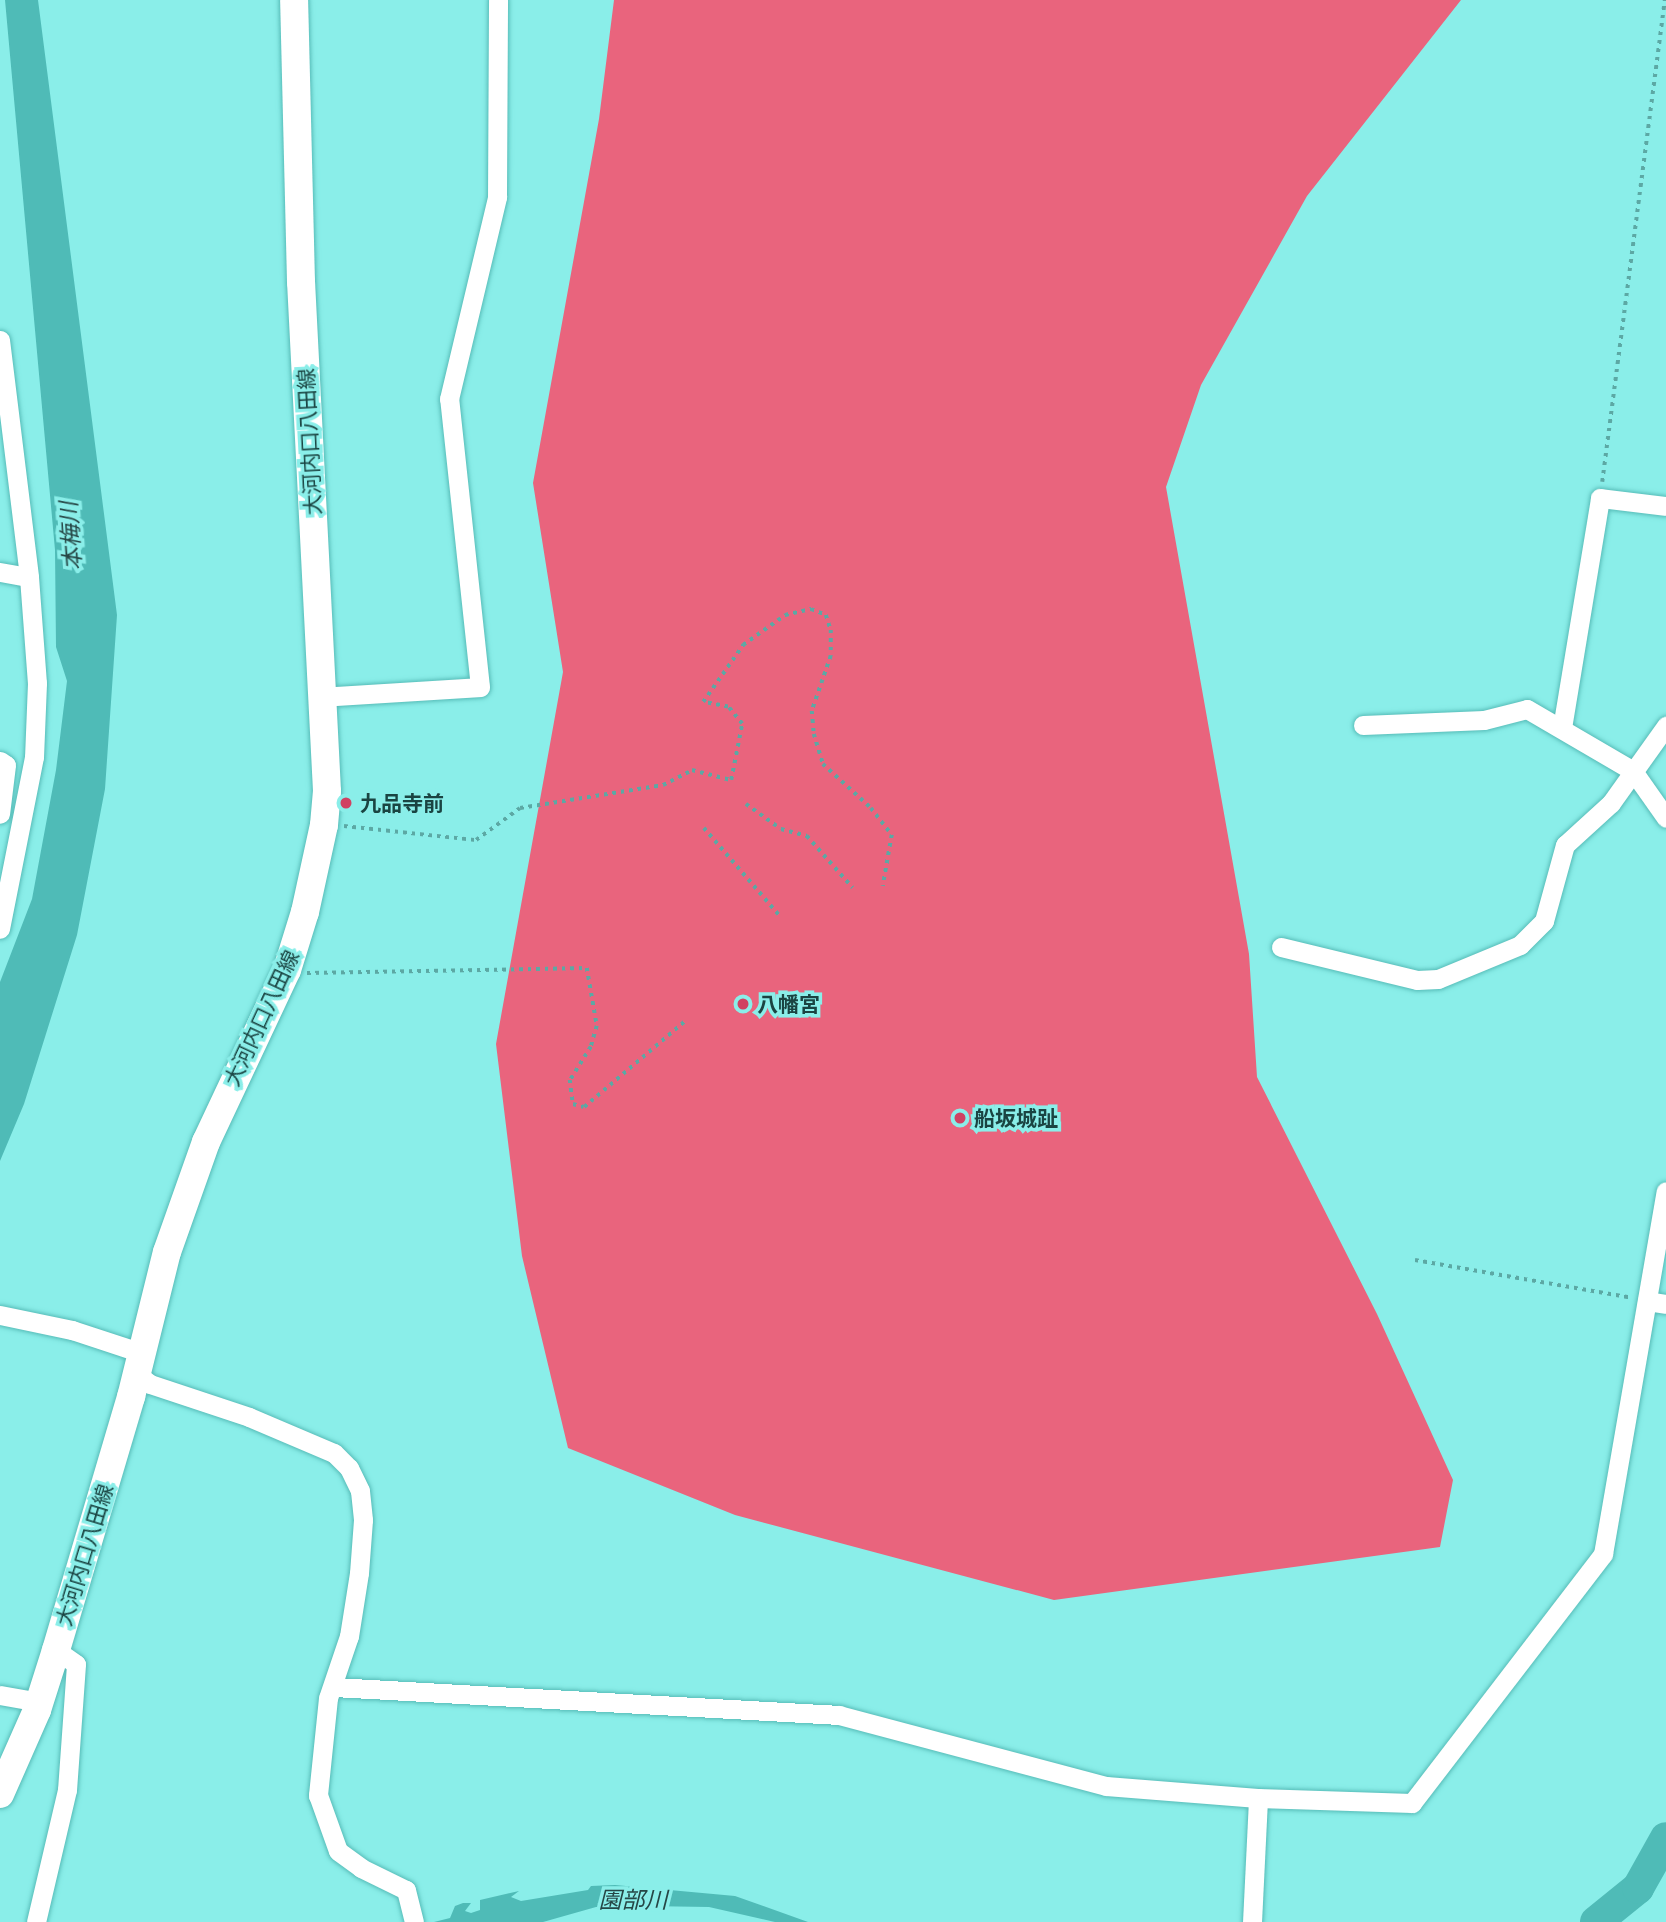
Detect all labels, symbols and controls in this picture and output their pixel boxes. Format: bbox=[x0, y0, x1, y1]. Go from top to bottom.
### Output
street label: 大河内口八田線 bbox=[293, 368, 325, 516]
water label: 本梅川 bbox=[55, 501, 87, 571]
place label: 九品寺前 bbox=[360, 790, 444, 816]
marker: 九品寺前 bbox=[338, 795, 354, 811]
street label: 大河内口八田線 bbox=[219, 946, 303, 1090]
place label: 八幡宮 bbox=[757, 991, 820, 1017]
marker: 八幡宮 bbox=[735, 996, 751, 1012]
place label: 船坂城趾 bbox=[974, 1105, 1058, 1131]
marker: 船坂城趾 bbox=[952, 1110, 968, 1126]
street label: 大河内口八田線 bbox=[50, 1481, 118, 1629]
water label: 園部川 bbox=[599, 1886, 667, 1914]

